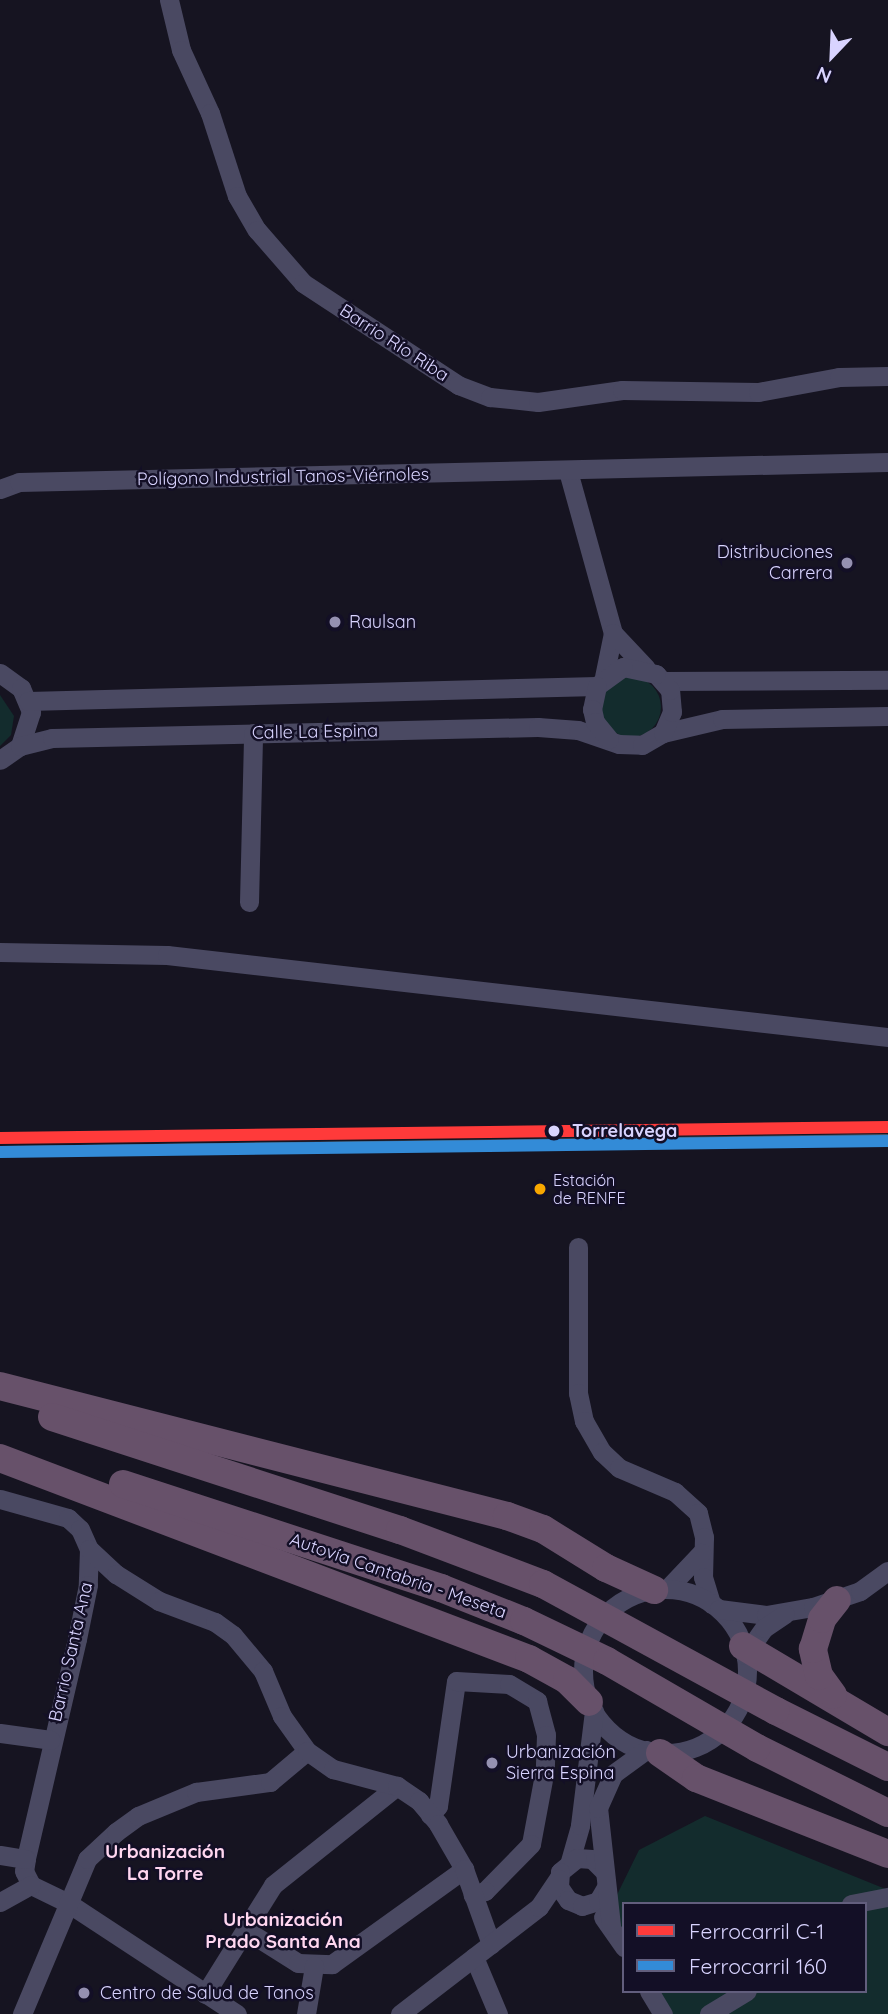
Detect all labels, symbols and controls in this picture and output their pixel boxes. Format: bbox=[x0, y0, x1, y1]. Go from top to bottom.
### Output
north arrow bbox=[797, 21, 867, 91]
text: N bbox=[813, 62, 835, 89]
street label: Barrio Río Riba bbox=[335, 300, 453, 386]
street label: Polígono Industrial Tanos-Viérnoles bbox=[137, 464, 429, 490]
place label: Distribuciones Carrera bbox=[717, 542, 833, 584]
marker: Distribuciones Carrera bbox=[839, 555, 855, 571]
place label: Raulsan bbox=[349, 611, 416, 633]
marker: Raulsan bbox=[327, 614, 343, 630]
street label: Calle La Espina bbox=[252, 720, 378, 744]
marker: Torrelavega bbox=[542, 1119, 566, 1143]
place label: Torrelavega bbox=[572, 1120, 677, 1142]
place label: Estación de RENFE bbox=[553, 1170, 626, 1208]
marker: Estación de RENFE bbox=[533, 1182, 547, 1196]
street label: Autovía Cantabria - Meseta bbox=[287, 1529, 509, 1623]
street label: Barrio Santa Ana bbox=[44, 1580, 98, 1724]
place label: Urbanización Sierra Espina bbox=[506, 1742, 616, 1784]
marker: Urbanización Sierra Espina bbox=[484, 1755, 500, 1771]
district label: Urbanización La Torre bbox=[105, 1841, 225, 1885]
legend bbox=[622, 1902, 867, 1993]
district label: Urbanización Prado Santa Ana bbox=[205, 1909, 361, 1953]
text: Ferrocarril C-1 bbox=[689, 1918, 824, 1944]
text: Ferrocarril 160 bbox=[689, 1953, 827, 1979]
place label: Centro de Salud de Tanos bbox=[100, 1982, 314, 2004]
marker: Centro de Salud de Tanos bbox=[74, 1983, 94, 2003]

